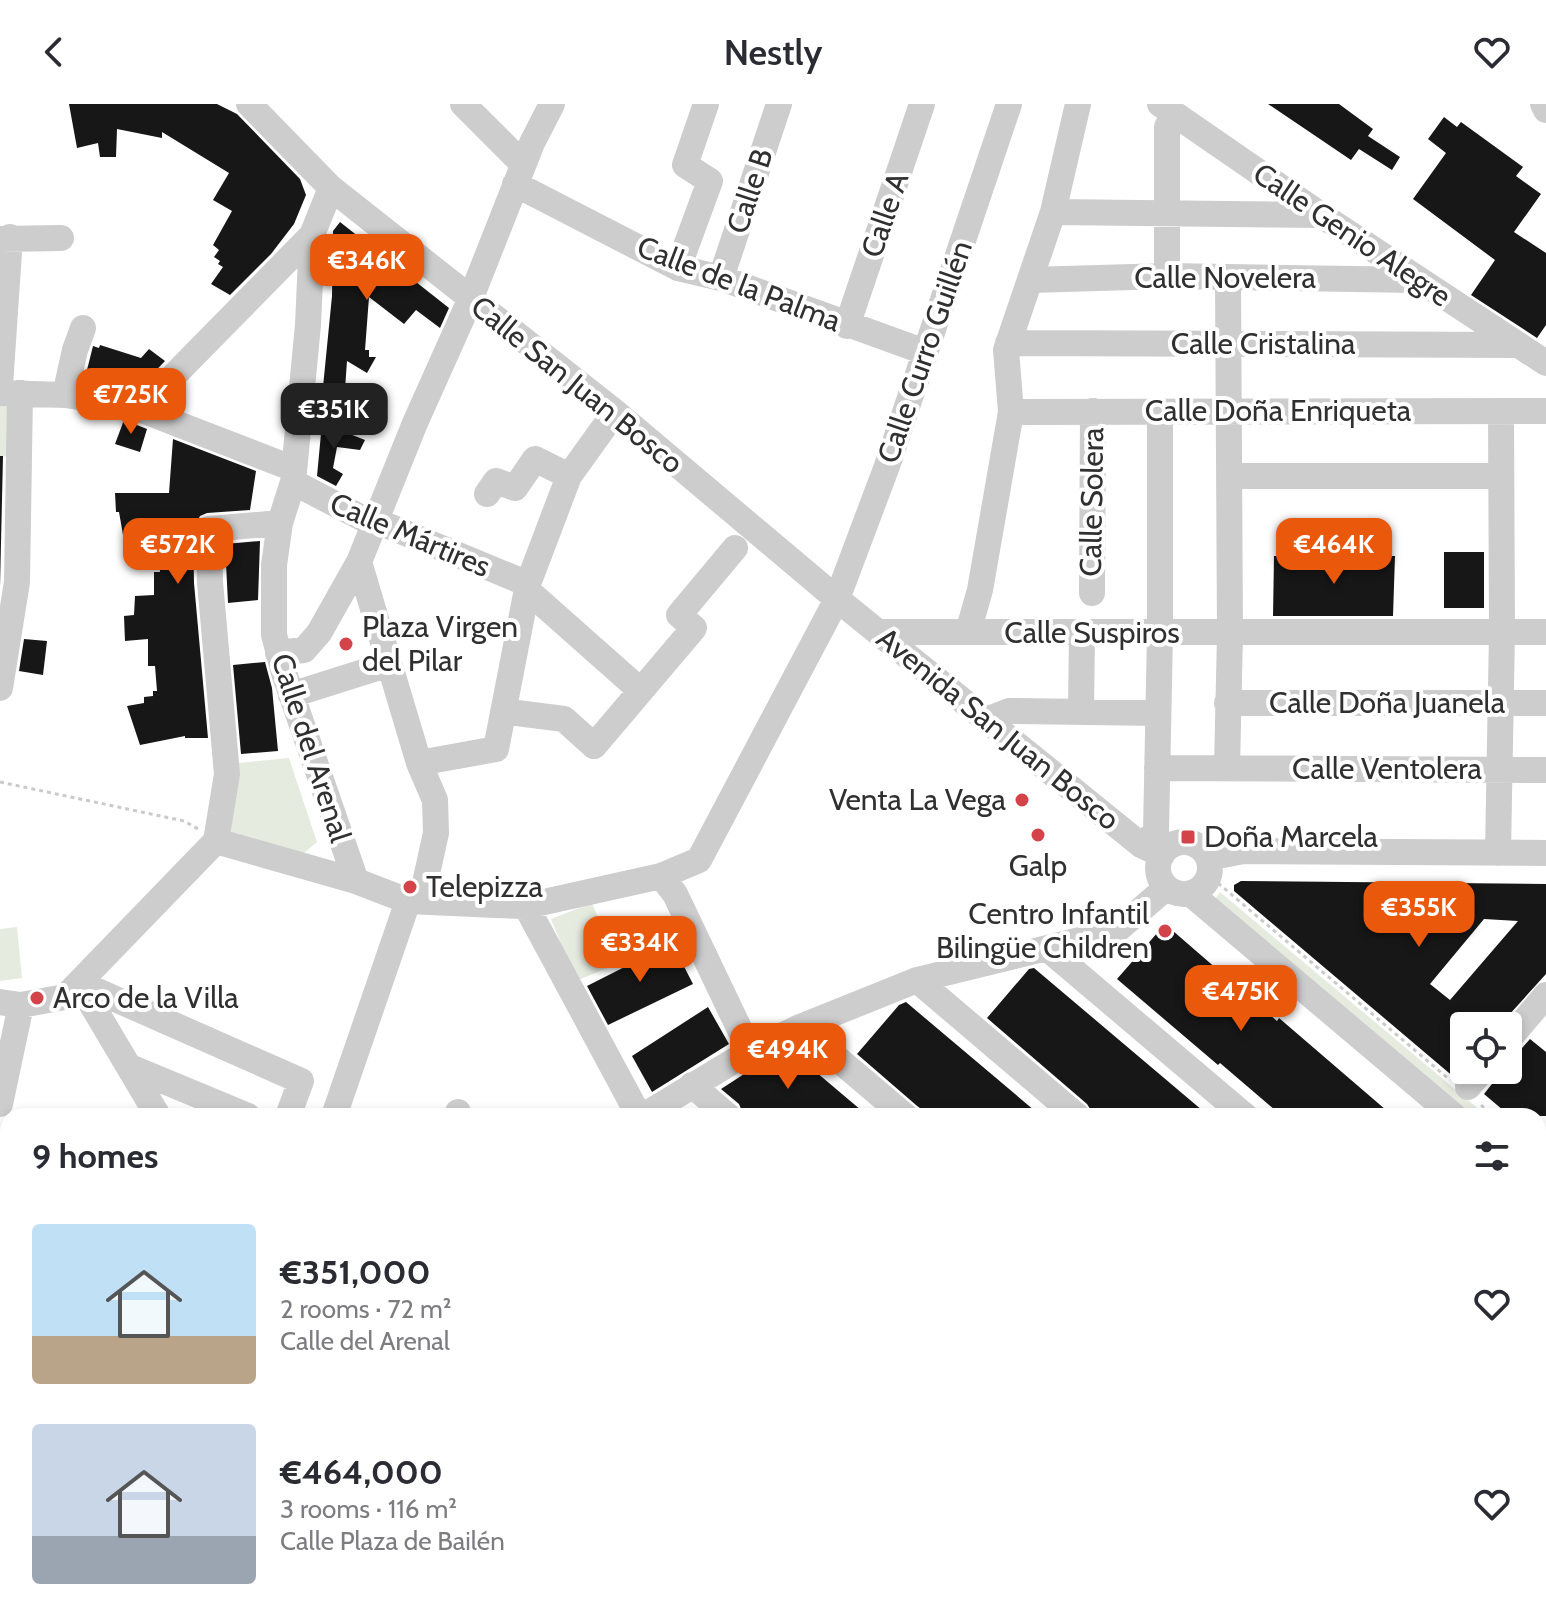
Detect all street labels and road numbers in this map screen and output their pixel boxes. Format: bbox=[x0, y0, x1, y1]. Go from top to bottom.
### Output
street label: Calle B bbox=[718, 144, 781, 238]
street label: Calle Genio Alegre bbox=[1246, 155, 1458, 314]
street label: Calle A bbox=[853, 167, 916, 262]
street label: Calle de la Palma bbox=[632, 228, 847, 340]
street label: Calle Curro Guillén bbox=[869, 236, 980, 468]
street label: Calle Novelera bbox=[1134, 259, 1316, 296]
street label: Calle San Juan Bosco bbox=[464, 288, 691, 481]
street label: Calle Cristalina bbox=[1171, 325, 1356, 362]
street label: Calle Doña Enriqueta bbox=[1145, 392, 1412, 429]
street label: Calle Solera bbox=[1072, 427, 1111, 577]
street label: Calle Mártires bbox=[325, 484, 496, 585]
street label: Calle Suspiros bbox=[1004, 614, 1180, 651]
street label: Avenida San Juan Bosco bbox=[870, 619, 1127, 838]
street label: Calle del Arenal bbox=[264, 649, 359, 847]
street label: Calle Doña Juanela bbox=[1269, 684, 1506, 721]
street label: Calle Ventolera bbox=[1292, 750, 1483, 787]

